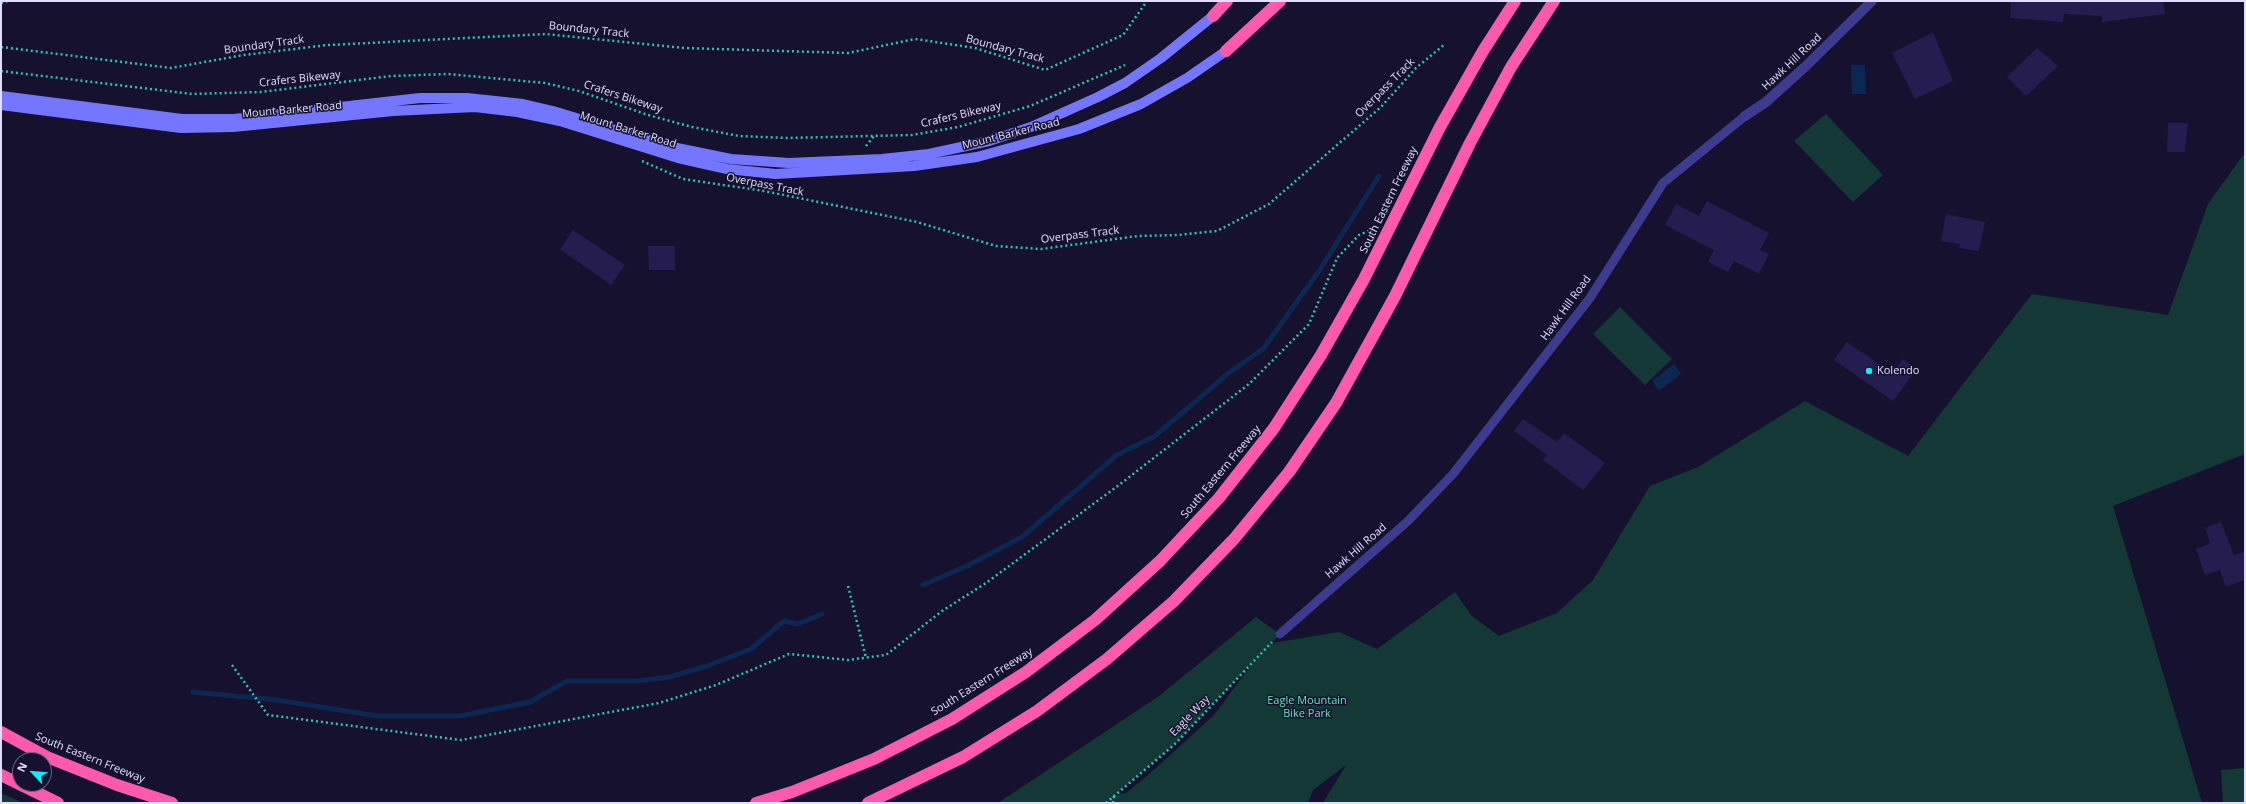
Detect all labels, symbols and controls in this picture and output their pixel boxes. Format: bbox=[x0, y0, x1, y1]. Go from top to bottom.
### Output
street label: Boundary Track bbox=[548, 19, 630, 41]
street label: Hawk Hill Road bbox=[1759, 31, 1825, 93]
street label: Boundary Track bbox=[964, 32, 1046, 66]
street label: Boundary Track bbox=[223, 33, 305, 57]
street label: Overpass Track bbox=[1353, 56, 1417, 120]
street label: Crafers Bikeway bbox=[259, 68, 341, 90]
street label: Crafers Bikeway bbox=[582, 78, 664, 116]
street label: Mount Barker Road bbox=[242, 99, 342, 121]
street label: Crafers Bikeway bbox=[920, 99, 1002, 131]
street label: Mount Barker Road bbox=[578, 109, 678, 151]
street label: Mount Barker Road bbox=[961, 115, 1061, 153]
street label: South Eastern Freeway bbox=[1357, 144, 1421, 256]
street label: Overpass Track bbox=[725, 171, 805, 199]
street label: Overpass Track bbox=[1040, 224, 1120, 246]
street label: Hawk Hill Road bbox=[1538, 273, 1594, 343]
place label: Kolendo bbox=[1877, 364, 1919, 378]
marker: Kolendo bbox=[1864, 366, 1874, 376]
street label: South Eastern Freeway bbox=[1178, 423, 1264, 521]
street label: Hawk Hill Road bbox=[1323, 521, 1389, 581]
street label: South Eastern Freeway bbox=[929, 645, 1035, 719]
street label: Eagle Way bbox=[1167, 693, 1213, 739]
park label: Eagle Mountain Bike Park bbox=[1267, 694, 1347, 720]
street label: South Eastern Freeway bbox=[33, 730, 147, 786]
north arrow bbox=[12, 752, 52, 792]
text: N bbox=[13, 760, 30, 774]

